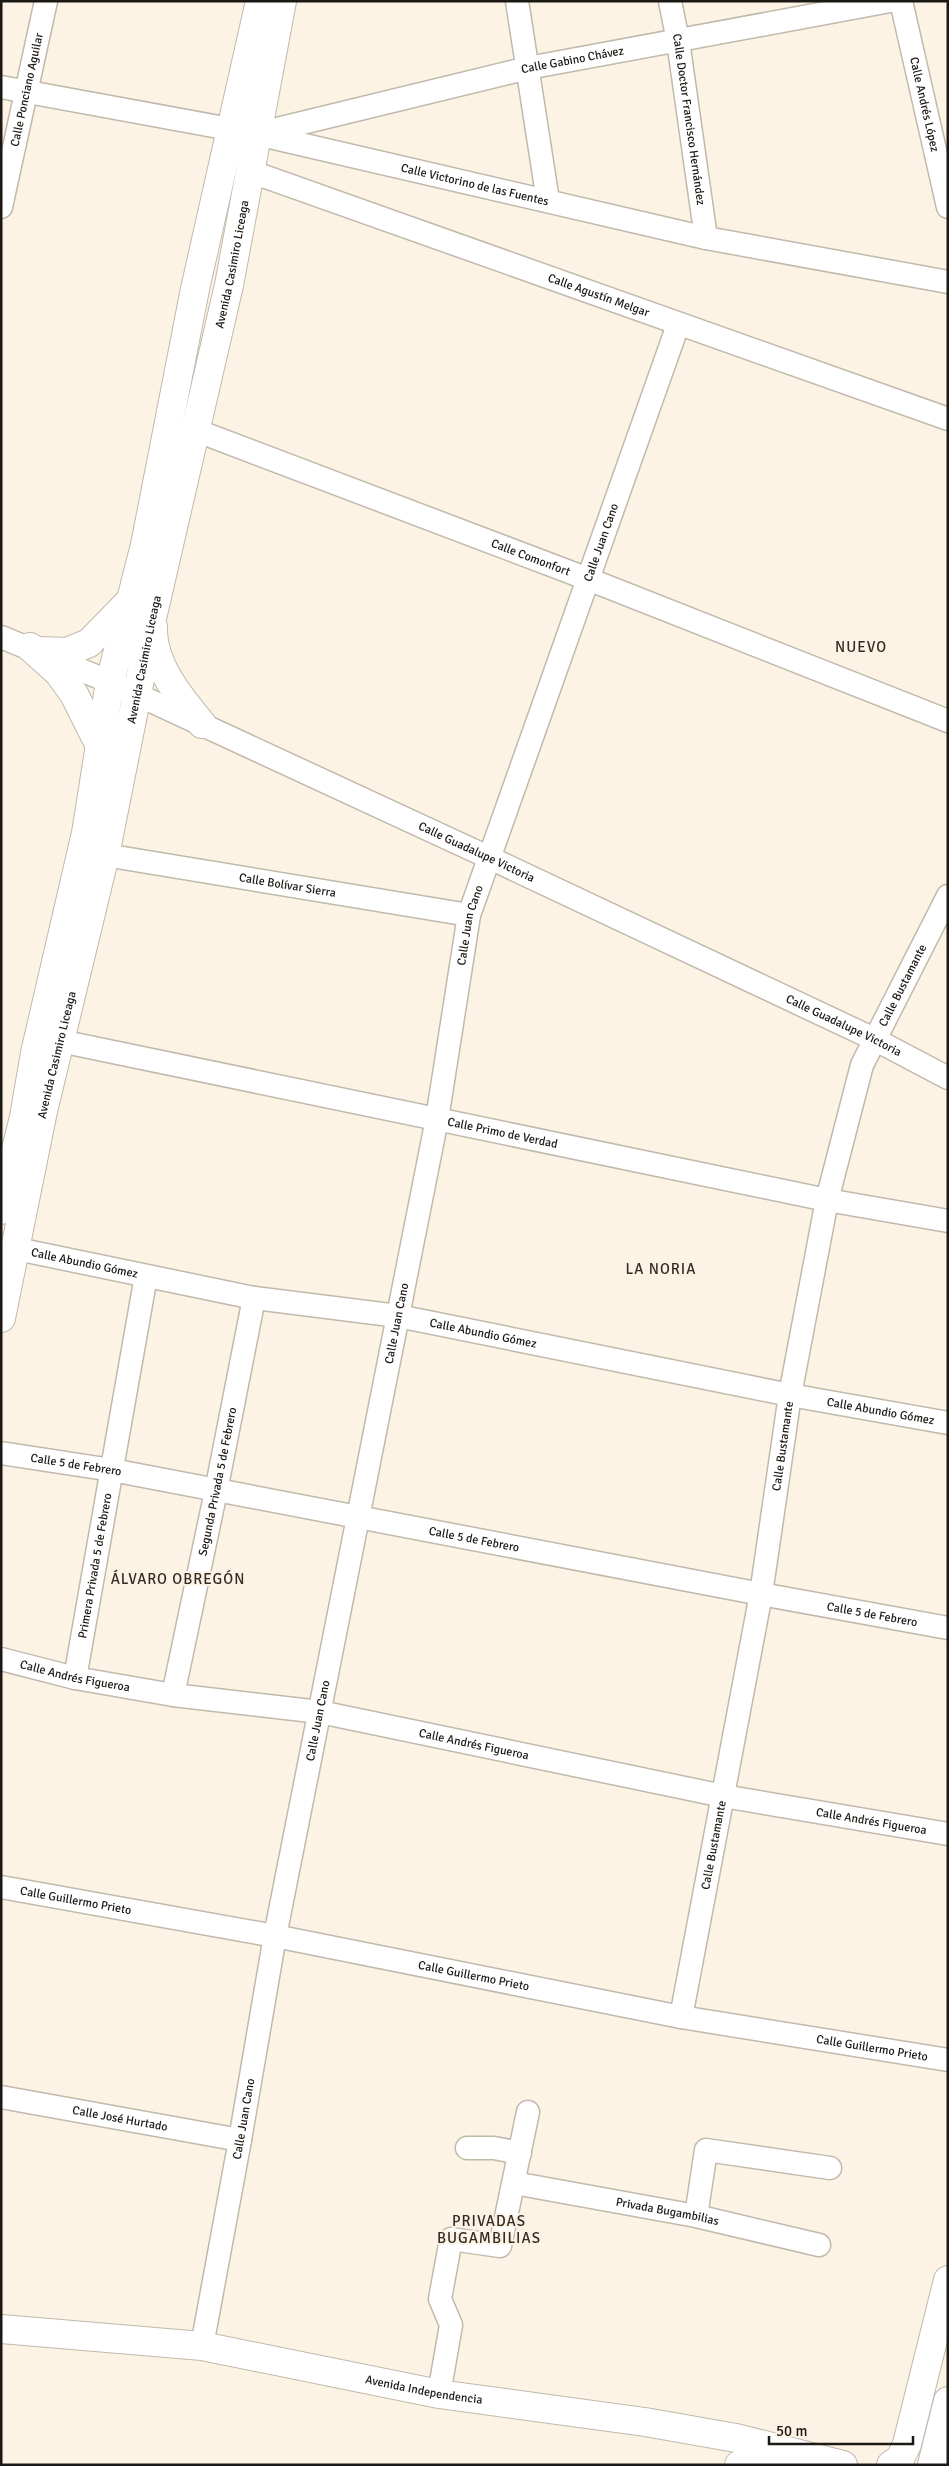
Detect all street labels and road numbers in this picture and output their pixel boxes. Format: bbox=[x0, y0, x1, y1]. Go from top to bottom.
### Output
street label: Calle Ponciano Aguilar bbox=[7, 31, 46, 148]
street label: Calle Doctor Francisco Hernández bbox=[669, 32, 709, 206]
street label: Calle Gabino Chávez bbox=[520, 43, 625, 77]
street label: Calle Andrés López bbox=[906, 55, 943, 153]
street label: Calle Victorino de las Fuentes bbox=[400, 160, 550, 209]
street label: Avenida Casimiro Liceaga bbox=[212, 199, 252, 330]
street label: Calle Agustín Melgar bbox=[546, 270, 652, 320]
street label: Calle Juan Cano bbox=[580, 501, 622, 584]
street label: Calle Comonfort bbox=[489, 535, 572, 579]
street label: Avenida Casimiro Liceaga bbox=[124, 594, 165, 725]
street label: Calle Guadalupe Victoria bbox=[416, 818, 537, 886]
street label: Calle Bolívar Sierra bbox=[238, 870, 337, 900]
street label: Calle Juan Cano bbox=[454, 883, 486, 966]
street label: Calle Bustamante bbox=[875, 942, 930, 1029]
street label: Avenida Casimiro Liceaga bbox=[34, 990, 79, 1120]
street label: Calle Guadalupe Victoria bbox=[783, 991, 904, 1060]
street label: Calle Primo de Verdad bbox=[446, 1114, 559, 1151]
street label: Calle Abundio Gómez bbox=[30, 1245, 139, 1281]
street label: Calle Juan Cano bbox=[381, 1282, 412, 1365]
street label: Calle Abundio Gómez bbox=[428, 1315, 538, 1351]
street label: Calle Abundio Gómez bbox=[826, 1394, 936, 1428]
street label: Calle Bustamante bbox=[769, 1400, 797, 1492]
street label: Segunda Privada 5 de Febrero bbox=[195, 1406, 240, 1557]
street label: Calle 5 de Febrero bbox=[30, 1450, 123, 1479]
street label: Primera Privada 5 de Febrero bbox=[75, 1492, 115, 1640]
street label: Calle 5 de Febrero bbox=[428, 1523, 521, 1555]
street label: Calle 5 de Febrero bbox=[826, 1599, 919, 1630]
street label: Calle Andrés Figueroa bbox=[18, 1657, 131, 1695]
street label: Calle Juan Cano bbox=[302, 1679, 333, 1762]
street label: Calle Andrés Figueroa bbox=[417, 1725, 530, 1763]
street label: Calle Bustamante bbox=[698, 1799, 729, 1891]
street label: Calle Andrés Figueroa bbox=[815, 1804, 928, 1838]
street label: Calle Guillermo Prieto bbox=[19, 1883, 133, 1918]
street label: Calle Guillermo Prieto bbox=[417, 1957, 531, 1994]
street label: Calle Guillermo Prieto bbox=[815, 2031, 929, 2064]
street label: Calle Juan Cano bbox=[229, 2077, 258, 2161]
street label: Calle José Hurtado bbox=[71, 2102, 169, 2134]
street label: Privada Bugambilias bbox=[615, 2194, 720, 2229]
street label: Avenida Independencia bbox=[364, 2372, 484, 2407]

